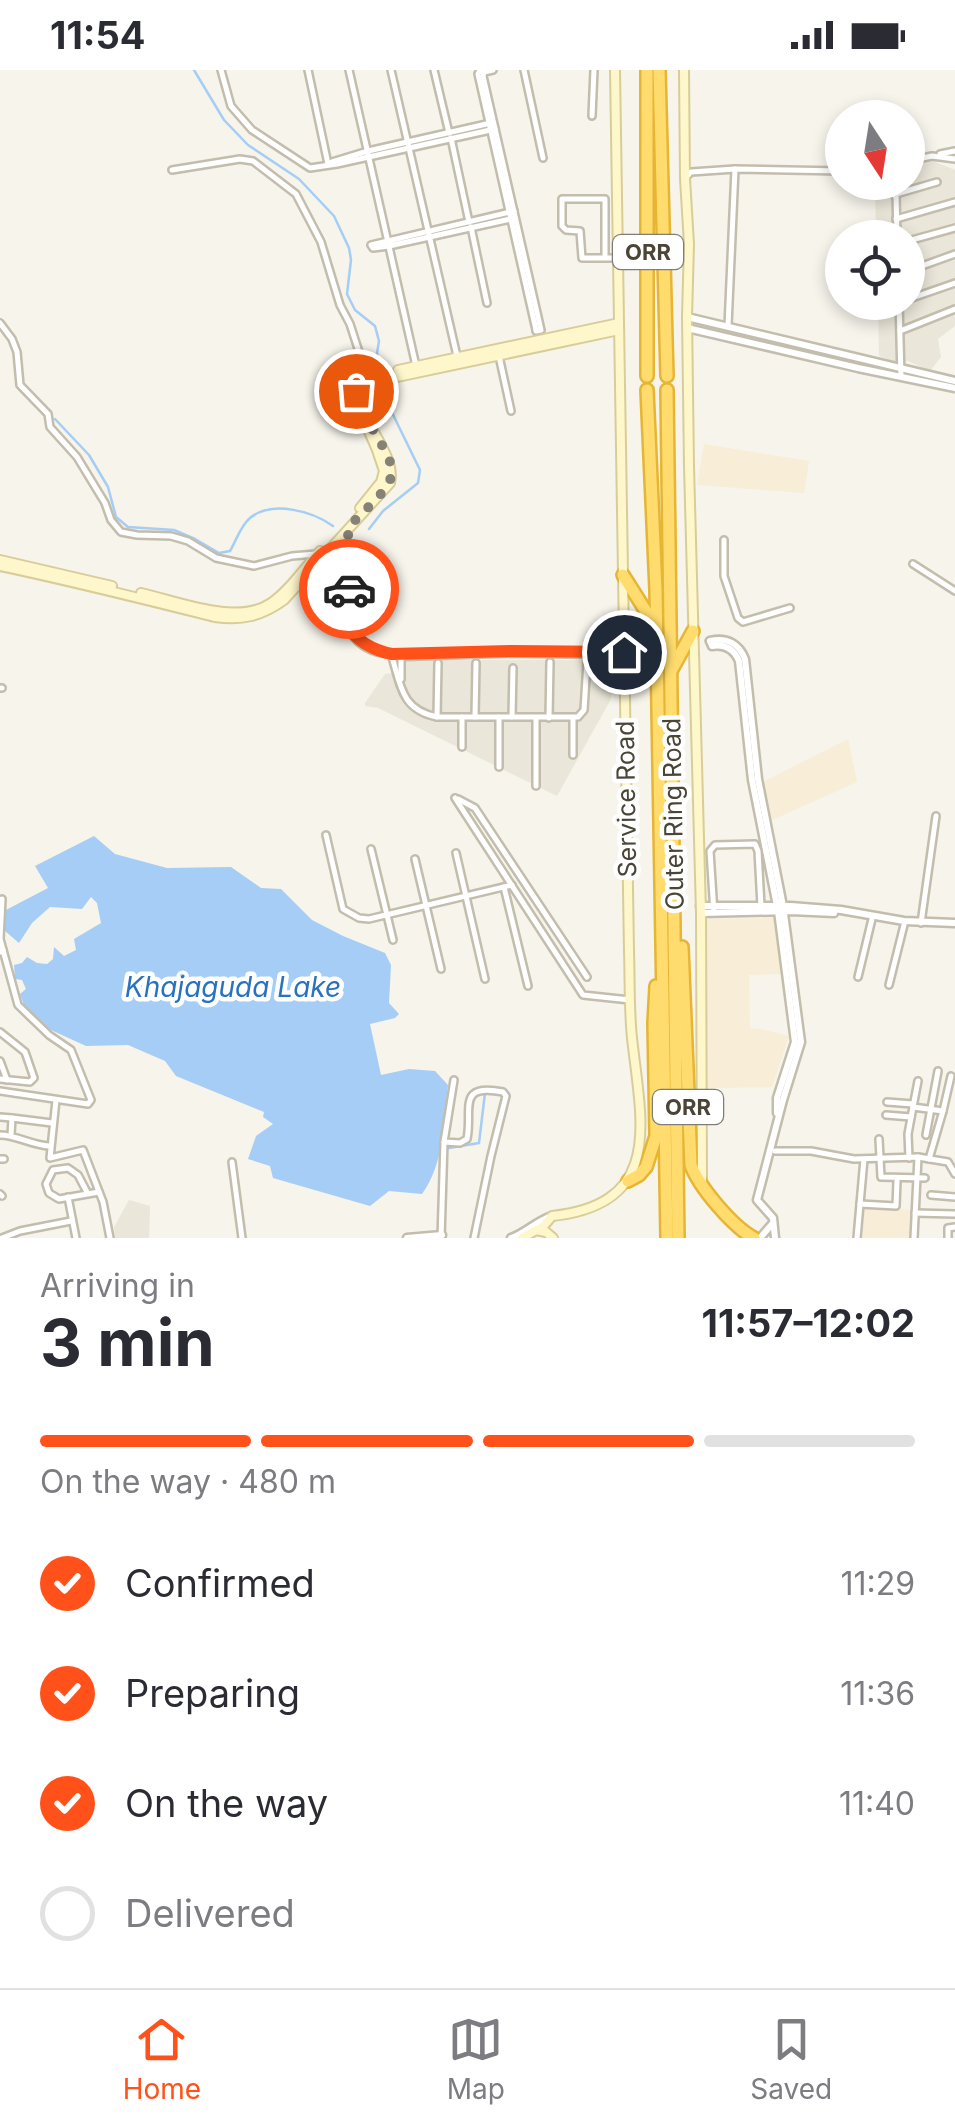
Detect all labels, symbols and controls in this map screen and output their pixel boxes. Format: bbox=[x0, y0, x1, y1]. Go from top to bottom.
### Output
text: 11:54 bbox=[50, 12, 145, 58]
north arrow bbox=[825, 100, 925, 200]
map controls bbox=[825, 100, 925, 320]
button: locate bbox=[825, 220, 925, 320]
road number: ORR bbox=[613, 235, 683, 269]
pin bbox=[314, 349, 399, 434]
icon: bag bbox=[329, 364, 384, 419]
courier bbox=[299, 539, 399, 639]
icon: car bbox=[322, 562, 377, 617]
pin bbox=[582, 610, 667, 695]
icon: home bbox=[597, 625, 652, 680]
street label: Outer Ring Road bbox=[656, 718, 690, 910]
street label: Service Road bbox=[610, 720, 642, 878]
water label: Khajaguda Lake bbox=[125, 970, 341, 1004]
road number: ORR bbox=[653, 1090, 723, 1124]
text: Arriving in bbox=[40, 1266, 195, 1305]
text: 11:57–12:02 bbox=[702, 1300, 915, 1346]
text: 3 min bbox=[40, 1303, 215, 1382]
text: On the way · 480 m bbox=[40, 1462, 336, 1501]
icon: check bbox=[40, 1556, 95, 1611]
text: Confirmed bbox=[125, 1560, 315, 1606]
text: 11:29 bbox=[840, 1564, 915, 1603]
icon: check bbox=[40, 1666, 95, 1721]
text: Preparing bbox=[125, 1670, 300, 1716]
text: 11:36 bbox=[840, 1674, 915, 1713]
icon: check bbox=[40, 1776, 95, 1831]
text: On the way bbox=[125, 1780, 328, 1826]
text: 11:40 bbox=[839, 1784, 915, 1823]
text: Delivered bbox=[125, 1890, 295, 1936]
tab: Home bbox=[123, 2012, 201, 2106]
tab: Map bbox=[447, 2012, 505, 2106]
tab: Saved bbox=[750, 2012, 832, 2106]

